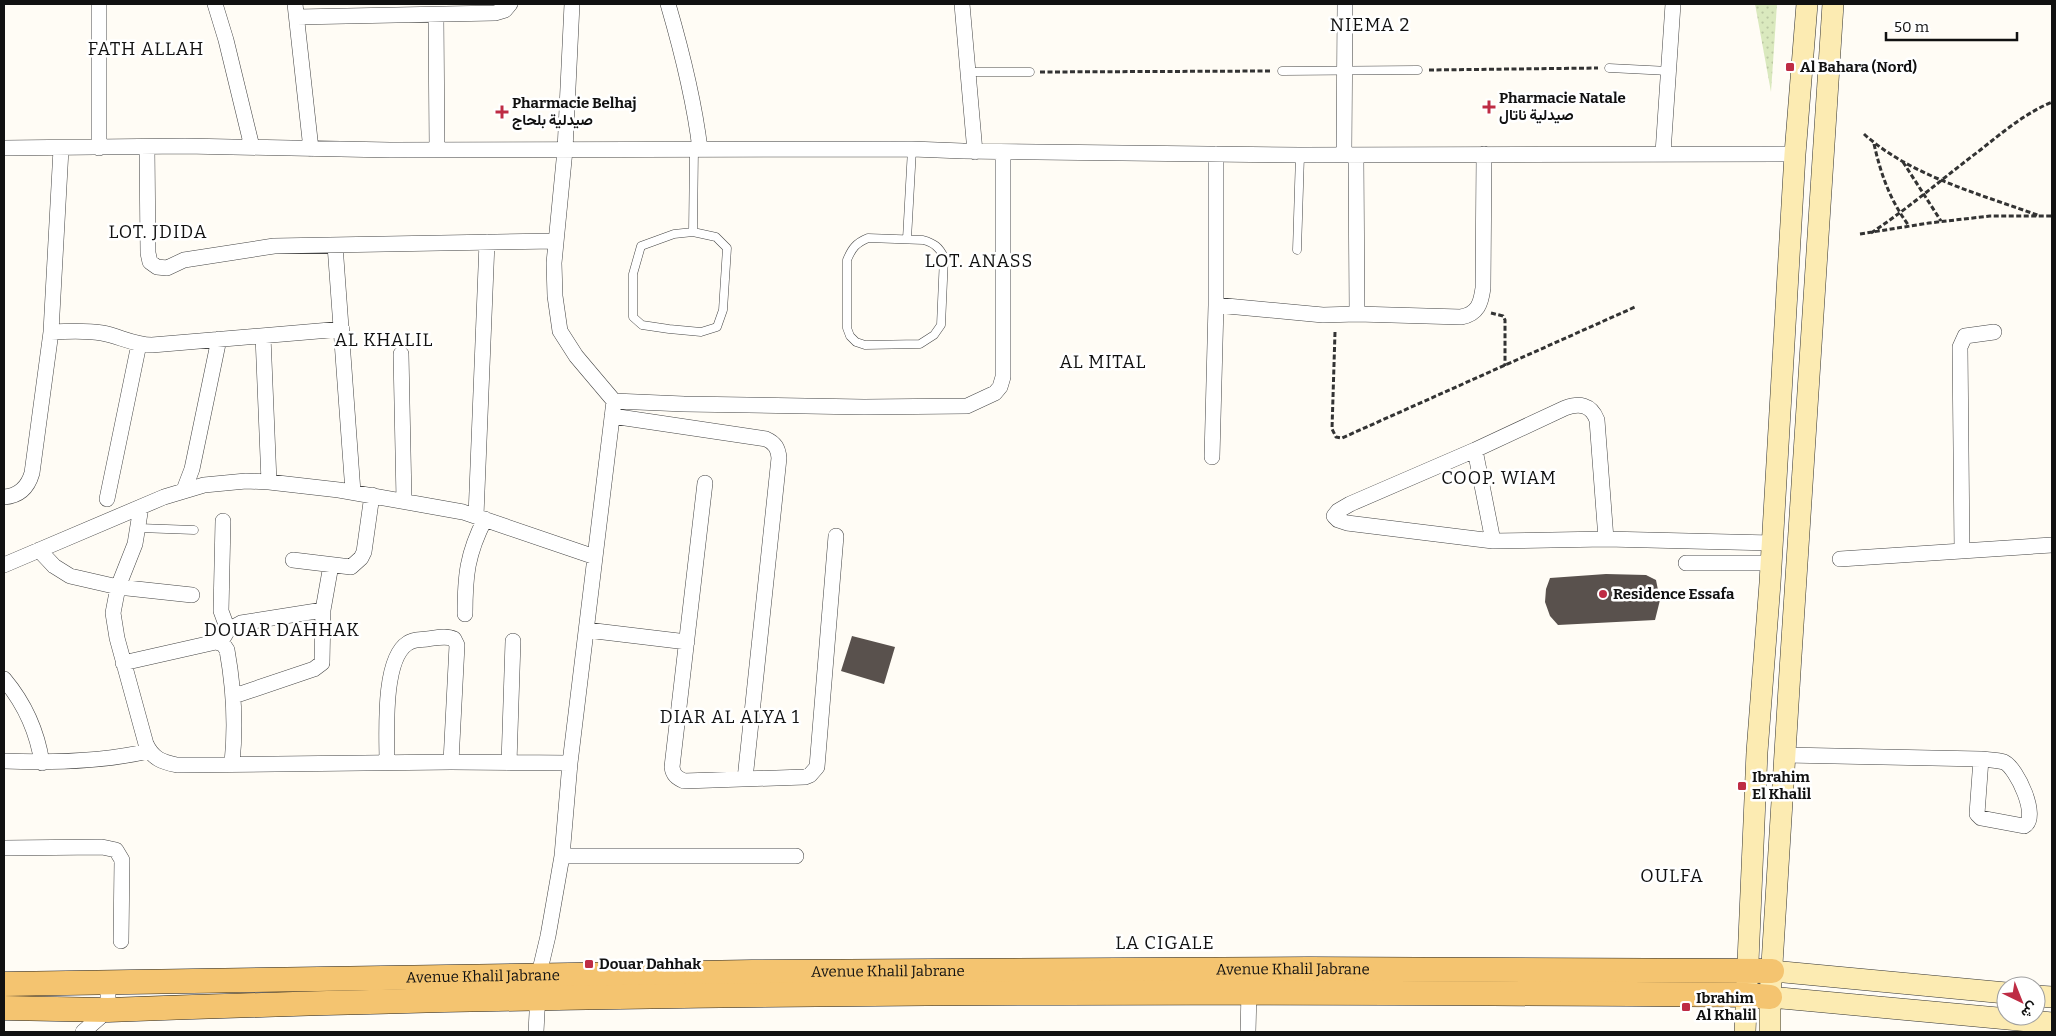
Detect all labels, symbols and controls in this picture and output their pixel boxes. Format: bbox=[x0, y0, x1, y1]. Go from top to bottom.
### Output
scale bar bbox=[1886, 10, 2017, 42]
district label: NIEMA 2 bbox=[1330, 14, 1410, 36]
text: 50 m bbox=[1894, 18, 1930, 36]
district label: FATH ALLAH bbox=[88, 38, 204, 60]
place label: Al Bahara (Nord) bbox=[1800, 58, 1917, 76]
marker: Al Bahara (Nord) bbox=[1784, 61, 1796, 73]
place label: Pharmacie Natale صيدلية ناتال bbox=[1499, 89, 1626, 124]
place label: Pharmacie Belhaj صيدلية بلحاج bbox=[512, 94, 637, 130]
marker: Pharmacie Natale صيدلية ناتال bbox=[1483, 101, 1495, 113]
marker: Pharmacie Belhaj صيدلية بلحاج bbox=[496, 106, 508, 118]
district label: LOT. JDIDA bbox=[108, 221, 208, 243]
district label: LOT. ANASS bbox=[925, 250, 1033, 272]
district label: AL KHALIL bbox=[334, 329, 434, 351]
district label: AL MITAL bbox=[1060, 351, 1147, 373]
district label: COOP. WIAM bbox=[1441, 467, 1557, 489]
place label: Residence Essafa bbox=[1613, 585, 1735, 603]
marker: Residence Essafa bbox=[1597, 588, 1609, 600]
district label: DOUAR DAHHAK bbox=[204, 619, 360, 641]
district label: DIAR AL ALYA 1 bbox=[660, 706, 800, 728]
place label: Ibrahim El Khalil bbox=[1752, 768, 1812, 803]
marker: Ibrahim El Khalil bbox=[1736, 780, 1748, 792]
district label: OULFA bbox=[1640, 865, 1704, 887]
district label: LA CIGALE bbox=[1115, 932, 1215, 954]
place label: Douar Dahhak bbox=[599, 955, 701, 973]
marker: Douar Dahhak bbox=[583, 958, 595, 970]
street label: Avenue Khalil Jabrane bbox=[1216, 960, 1370, 979]
street label: Avenue Khalil Jabrane bbox=[811, 962, 965, 981]
street label: Avenue Khalil Jabrane bbox=[406, 966, 560, 987]
north arrow bbox=[1996, 976, 2046, 1026]
place label: Ibrahim Al Khalil bbox=[1696, 989, 1757, 1024]
text: ش bbox=[2017, 998, 2041, 1022]
marker: Ibrahim Al Khalil bbox=[1680, 1001, 1692, 1013]

